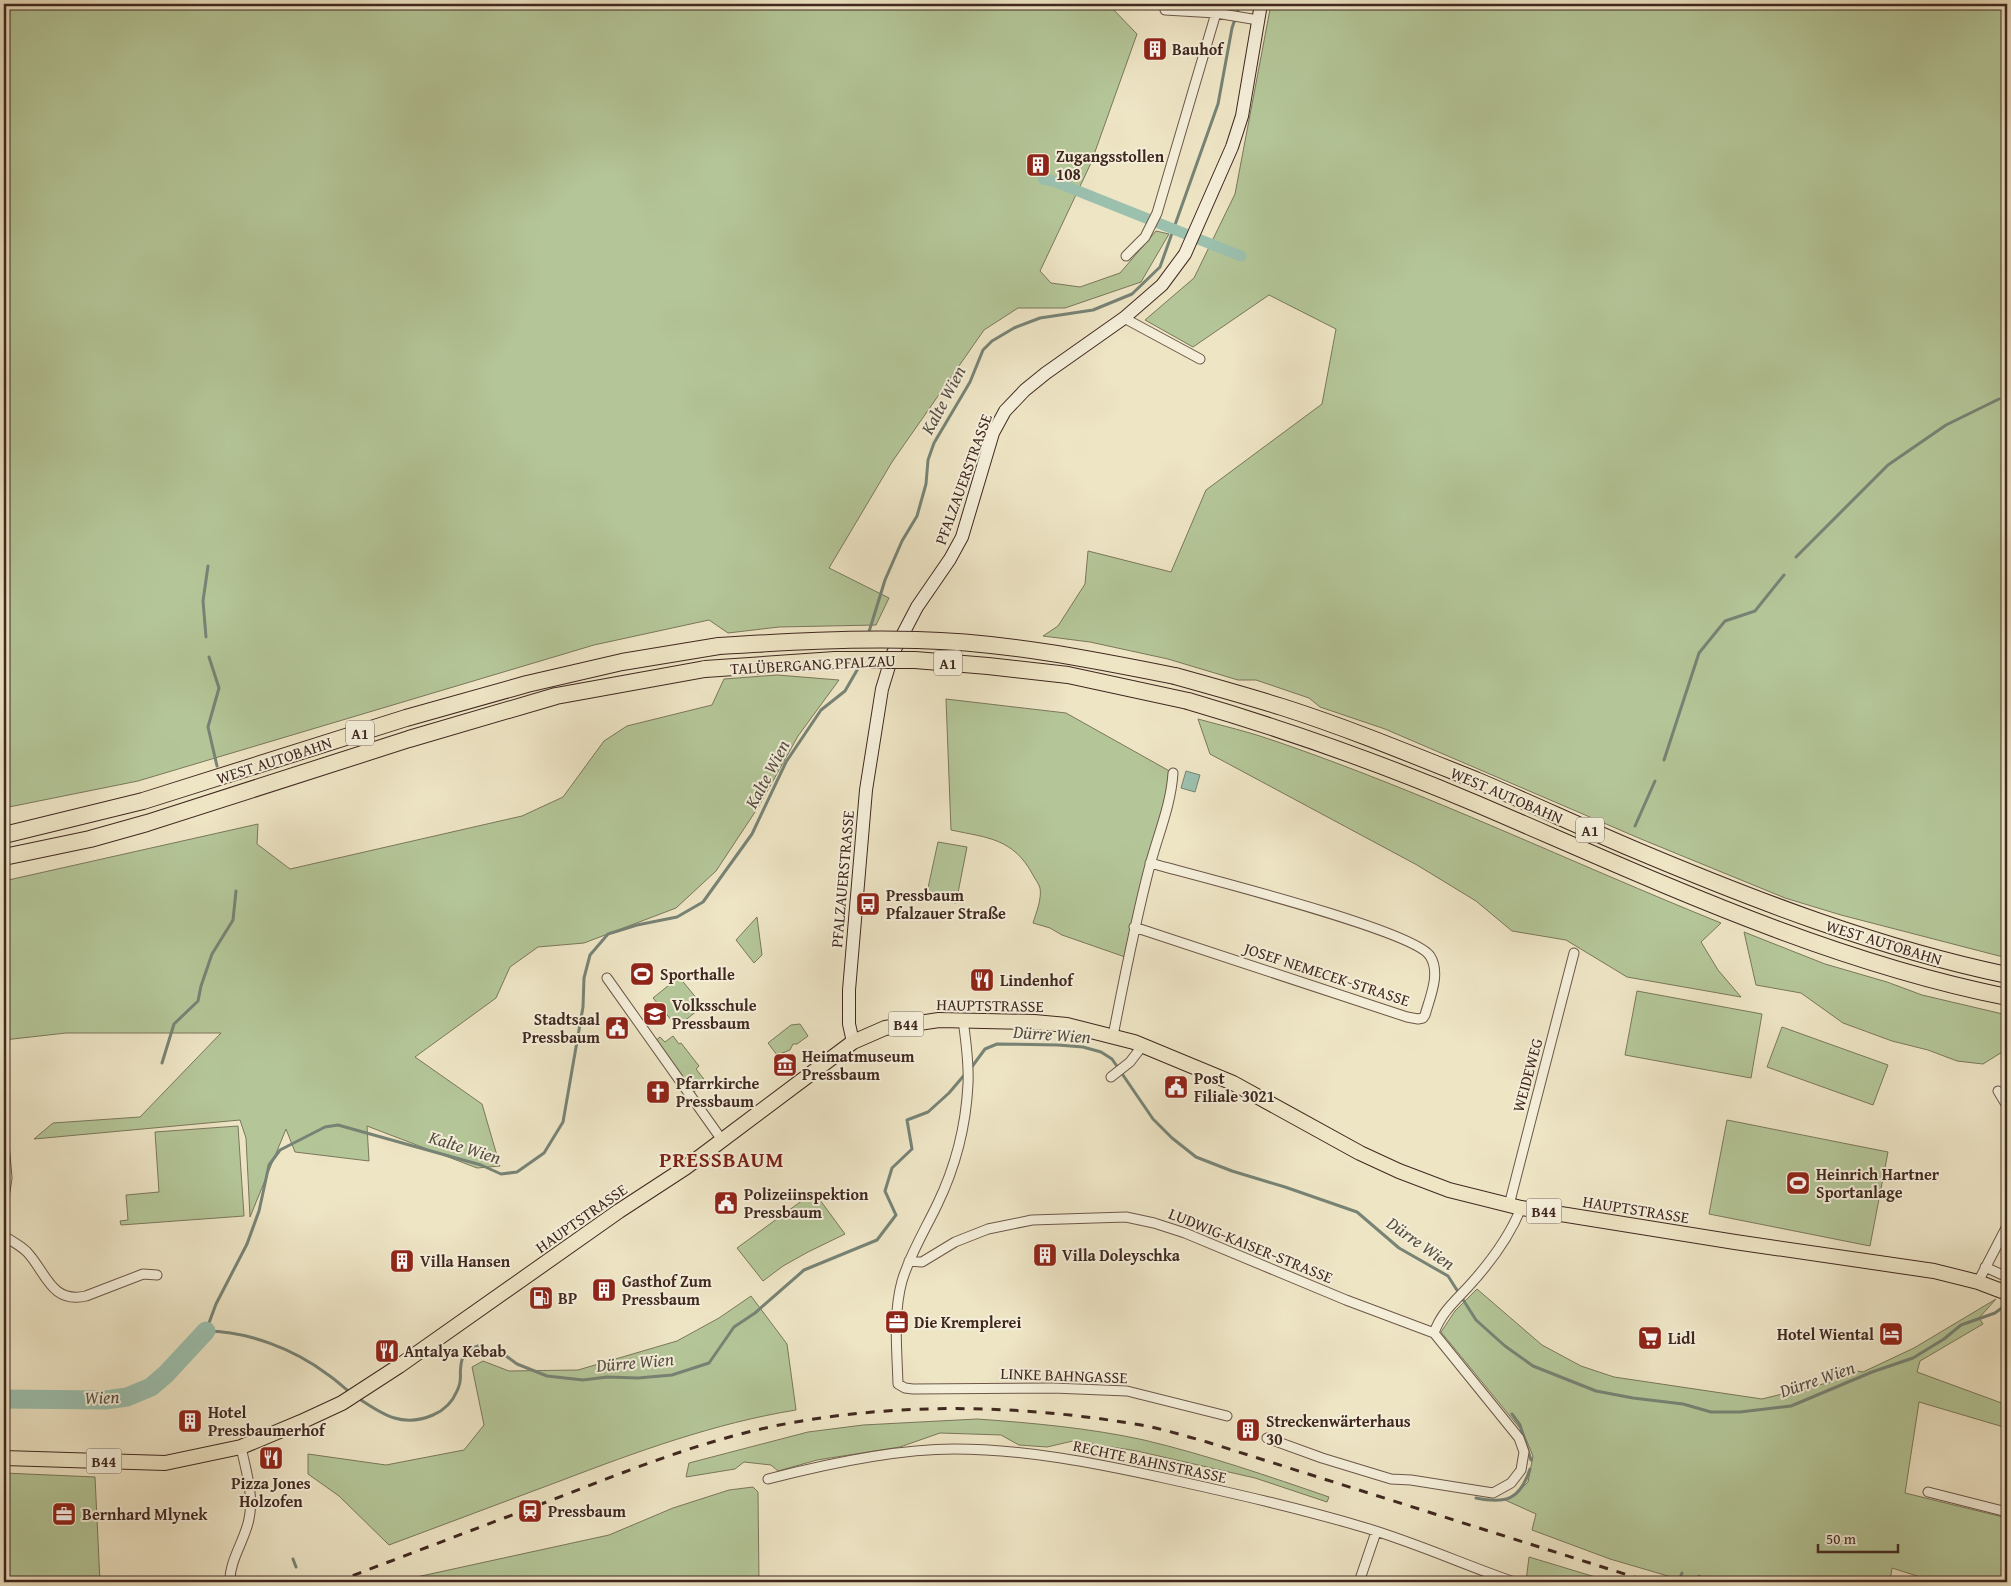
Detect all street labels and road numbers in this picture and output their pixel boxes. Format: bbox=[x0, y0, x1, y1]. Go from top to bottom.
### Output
street label: PFALZAUERSTRASSE bbox=[928, 410, 998, 548]
street label: TALÜBERGANG PFALZAU bbox=[730, 648, 897, 680]
road number: A1 bbox=[934, 650, 962, 676]
road number: A1 bbox=[346, 720, 374, 746]
street label: WEST AUTOBAHN bbox=[213, 730, 335, 790]
street label: WEST AUTOBAHN bbox=[1447, 760, 1567, 830]
street label: PFALZAUERSTRASSE bbox=[824, 809, 860, 949]
road number: A1 bbox=[1576, 818, 1604, 842]
street label: WEST AUTOBAHN bbox=[1823, 913, 1945, 971]
street label: JOSEF NEMECEK-STRASSE bbox=[1239, 935, 1413, 1012]
street label: HAUPTSTRASSE bbox=[936, 992, 1044, 1018]
road number: B44 bbox=[888, 1012, 924, 1036]
street label: WEIDEWEG bbox=[1506, 1035, 1549, 1115]
street label: HAUPTSTRASSE bbox=[530, 1177, 632, 1259]
street label: HAUPTSTRASSE bbox=[1581, 1189, 1691, 1229]
road number: B44 bbox=[1526, 1198, 1562, 1224]
street label: LUDWIG-KAISER-STRASSE bbox=[1165, 1201, 1337, 1289]
street label: LINKE BAHNGASSE bbox=[1000, 1361, 1128, 1389]
street label: RECHTE BAHNSTRASSE bbox=[1071, 1433, 1229, 1489]
road number: B44 bbox=[86, 1448, 122, 1474]

